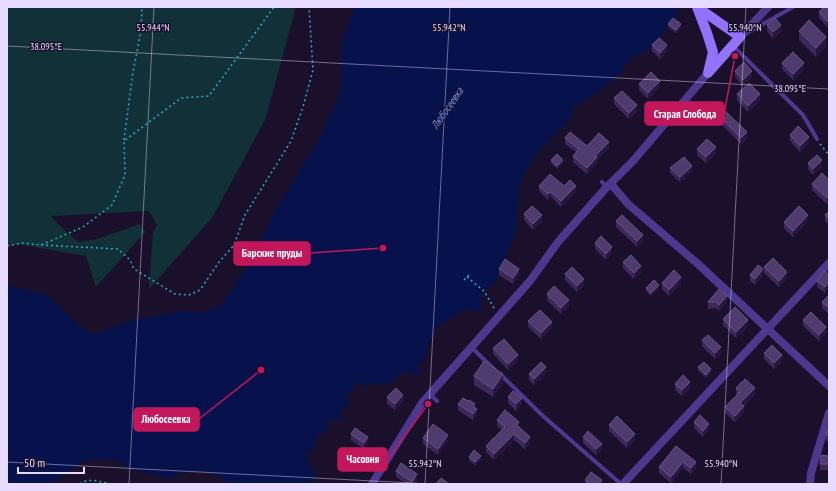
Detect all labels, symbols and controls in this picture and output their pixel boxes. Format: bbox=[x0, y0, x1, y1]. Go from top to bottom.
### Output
text: 55.944°N bbox=[136, 21, 170, 34]
text: 55.942°N bbox=[432, 21, 466, 34]
text: 55.940°N bbox=[728, 21, 762, 34]
text: 38.095°E bbox=[30, 40, 62, 53]
text: 38.095°E bbox=[774, 82, 806, 95]
water label: Любосеевка bbox=[427, 84, 467, 132]
callout: Старая Слобода bbox=[645, 102, 724, 125]
text: Старая Слобода bbox=[654, 107, 717, 121]
callout: Барские пруды bbox=[234, 242, 310, 265]
text: Барские пруды bbox=[242, 246, 303, 260]
callout: Любосеевка bbox=[134, 408, 199, 431]
text: Любосеевка bbox=[141, 412, 191, 426]
callout: Часовня bbox=[338, 448, 387, 471]
scale bar bbox=[18, 449, 84, 475]
text: Часовня bbox=[347, 452, 380, 466]
text: 50 m bbox=[24, 455, 45, 470]
text: 55.942°N bbox=[408, 457, 442, 470]
text: 55.940°N bbox=[704, 457, 738, 470]

